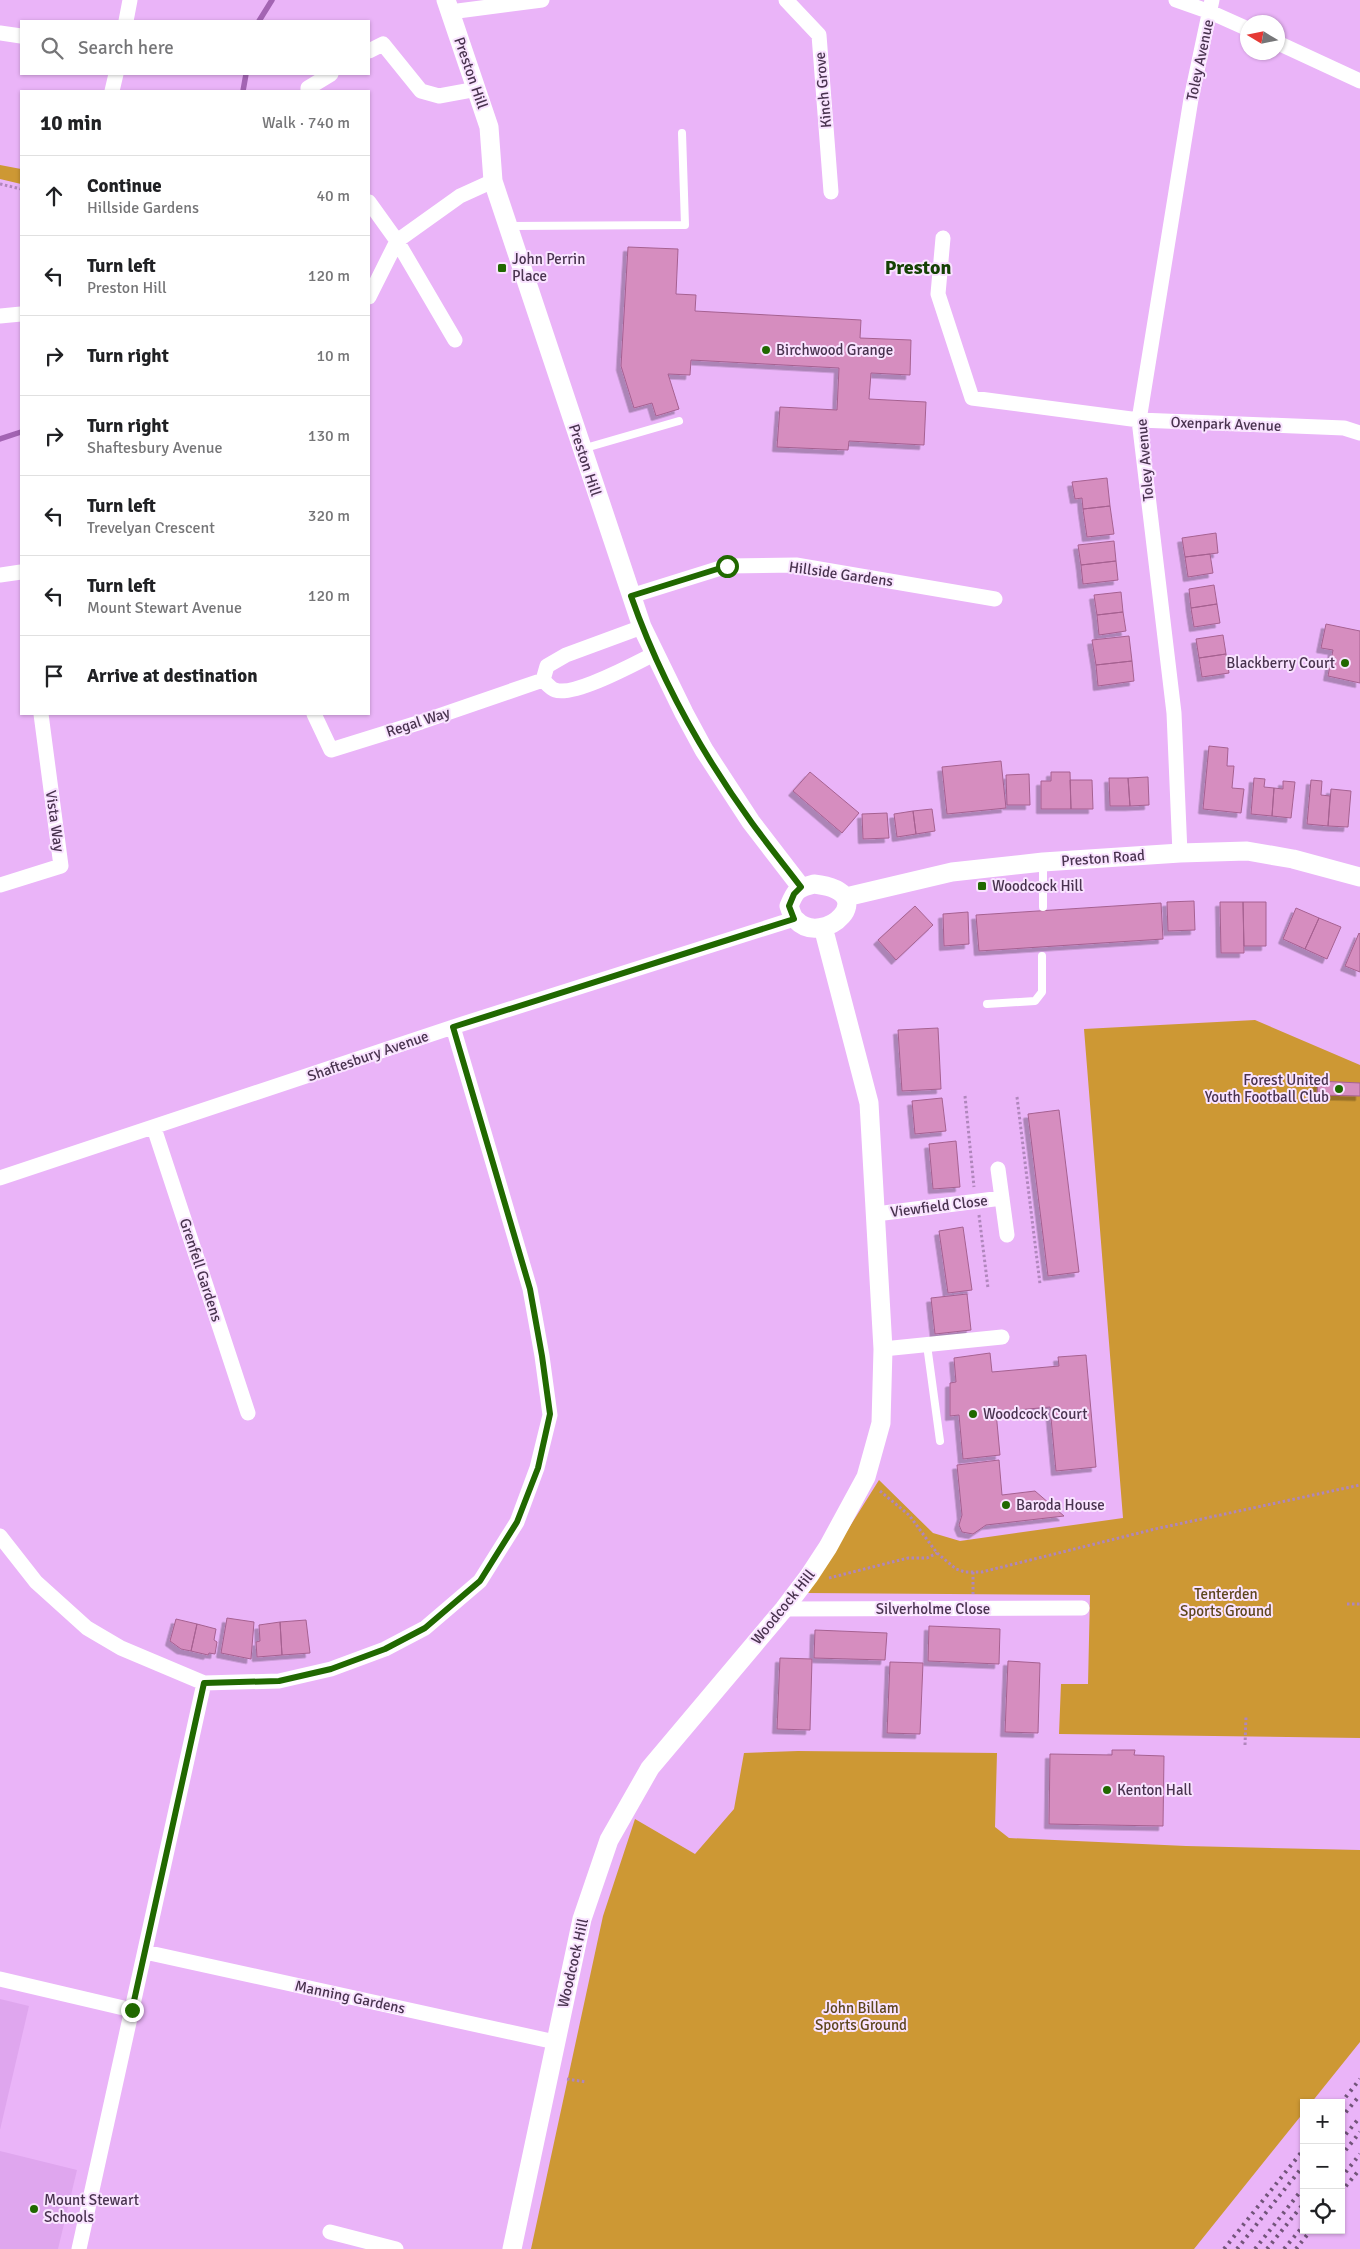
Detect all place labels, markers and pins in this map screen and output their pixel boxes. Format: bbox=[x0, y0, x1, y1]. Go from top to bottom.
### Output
place label: John Perrin Place bbox=[512, 250, 585, 285]
marker: John Perrin Place bbox=[496, 262, 508, 274]
place label: Birchwood Grange bbox=[776, 341, 893, 359]
marker: Birchwood Grange bbox=[760, 344, 772, 356]
place label: Blackberry Court bbox=[1226, 654, 1335, 672]
marker: Blackberry Court bbox=[1339, 657, 1351, 669]
place label: Woodcock Hill bbox=[992, 877, 1083, 895]
marker: Woodcock Hill bbox=[976, 880, 988, 892]
place label: Forest United Youth Football Club bbox=[1205, 1071, 1329, 1106]
marker: Forest United Youth Football Club bbox=[1333, 1083, 1345, 1095]
place label: Woodcock Court bbox=[983, 1405, 1087, 1423]
marker: Woodcock Court bbox=[967, 1408, 979, 1420]
place label: Baroda House bbox=[1016, 1496, 1105, 1514]
marker: Baroda House bbox=[1000, 1499, 1012, 1511]
place label: Kenton Hall bbox=[1117, 1781, 1192, 1799]
marker: Kenton Hall bbox=[1101, 1784, 1113, 1796]
place label: Mount Stewart Schools bbox=[44, 2191, 139, 2226]
marker: Mount Stewart Schools bbox=[28, 2203, 40, 2215]

